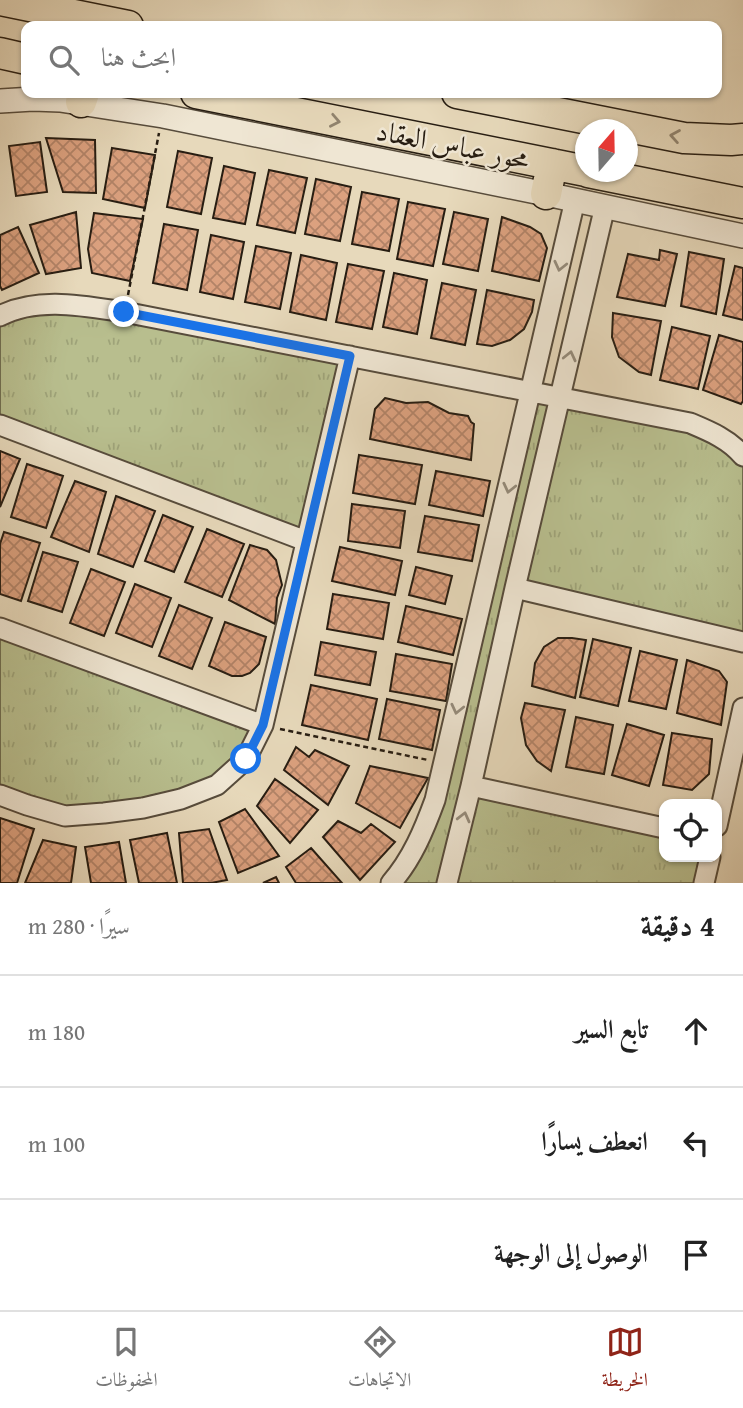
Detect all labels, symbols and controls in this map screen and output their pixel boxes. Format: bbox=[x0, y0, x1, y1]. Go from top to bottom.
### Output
search box bbox=[21, 21, 722, 98]
text: ابحث هنا bbox=[101, 37, 176, 76]
icon: search bbox=[45, 41, 83, 79]
street label: محور عباس العقاد bbox=[373, 109, 533, 179]
one-way arrow bbox=[329, 112, 341, 127]
north arrow bbox=[575, 119, 638, 182]
one-way arrow bbox=[669, 129, 681, 144]
one-way arrow bbox=[554, 260, 568, 272]
route end bbox=[108, 296, 139, 327]
one-way arrow bbox=[562, 350, 576, 362]
one-way arrow bbox=[502, 482, 517, 494]
one-way arrow bbox=[451, 703, 465, 715]
route start bbox=[230, 743, 261, 774]
map controls bbox=[659, 799, 722, 862]
button: locate bbox=[659, 799, 722, 862]
one-way arrow bbox=[456, 811, 470, 823]
text: 4 دقيقة bbox=[640, 903, 715, 947]
text: سيرًا · 280 m bbox=[28, 909, 130, 942]
text: تابع السير bbox=[574, 1009, 648, 1048]
icon: ahead bbox=[677, 1012, 715, 1050]
text: 180 m bbox=[28, 1015, 85, 1048]
text: انعطف يسارًا bbox=[541, 1121, 648, 1160]
icon: left bbox=[677, 1124, 715, 1162]
text: 100 m bbox=[28, 1127, 85, 1160]
text: الوصول إلى الوجهة bbox=[494, 1233, 648, 1272]
icon: arrive bbox=[677, 1236, 715, 1274]
tab: المحفوظات bbox=[95, 1323, 158, 1398]
tab: الاتجاهات bbox=[348, 1323, 411, 1398]
tab: الخريطة bbox=[602, 1323, 648, 1398]

